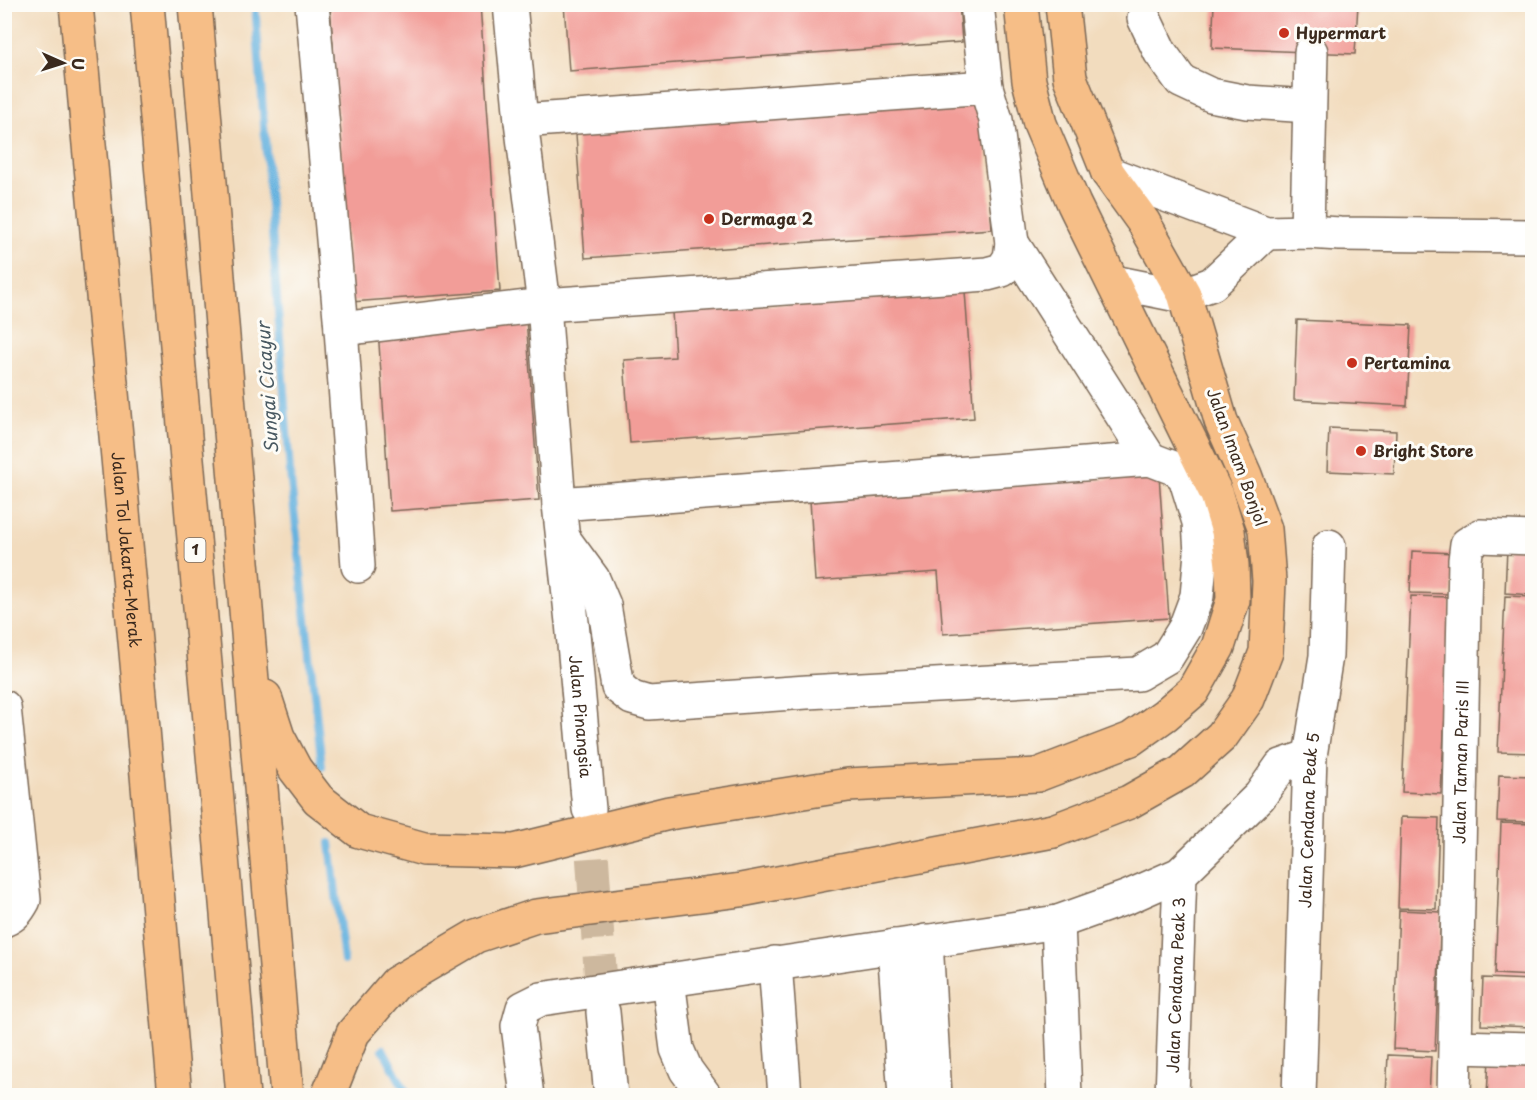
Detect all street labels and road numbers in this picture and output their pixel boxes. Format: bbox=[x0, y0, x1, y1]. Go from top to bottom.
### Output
street label: Jalan Imam Bonjol bbox=[1202, 384, 1274, 529]
street label: Jalan Tol Jakarta–Merak bbox=[107, 451, 149, 649]
road number: 1 bbox=[184, 538, 206, 562]
street label: Jalan Pinangsia bbox=[564, 654, 599, 779]
street label: Jalan Taman Paris III bbox=[1446, 680, 1474, 844]
street label: Jalan Cendana Peak 5 bbox=[1292, 731, 1325, 908]
street label: Jalan Cendana Peak 3 bbox=[1160, 897, 1190, 1073]

